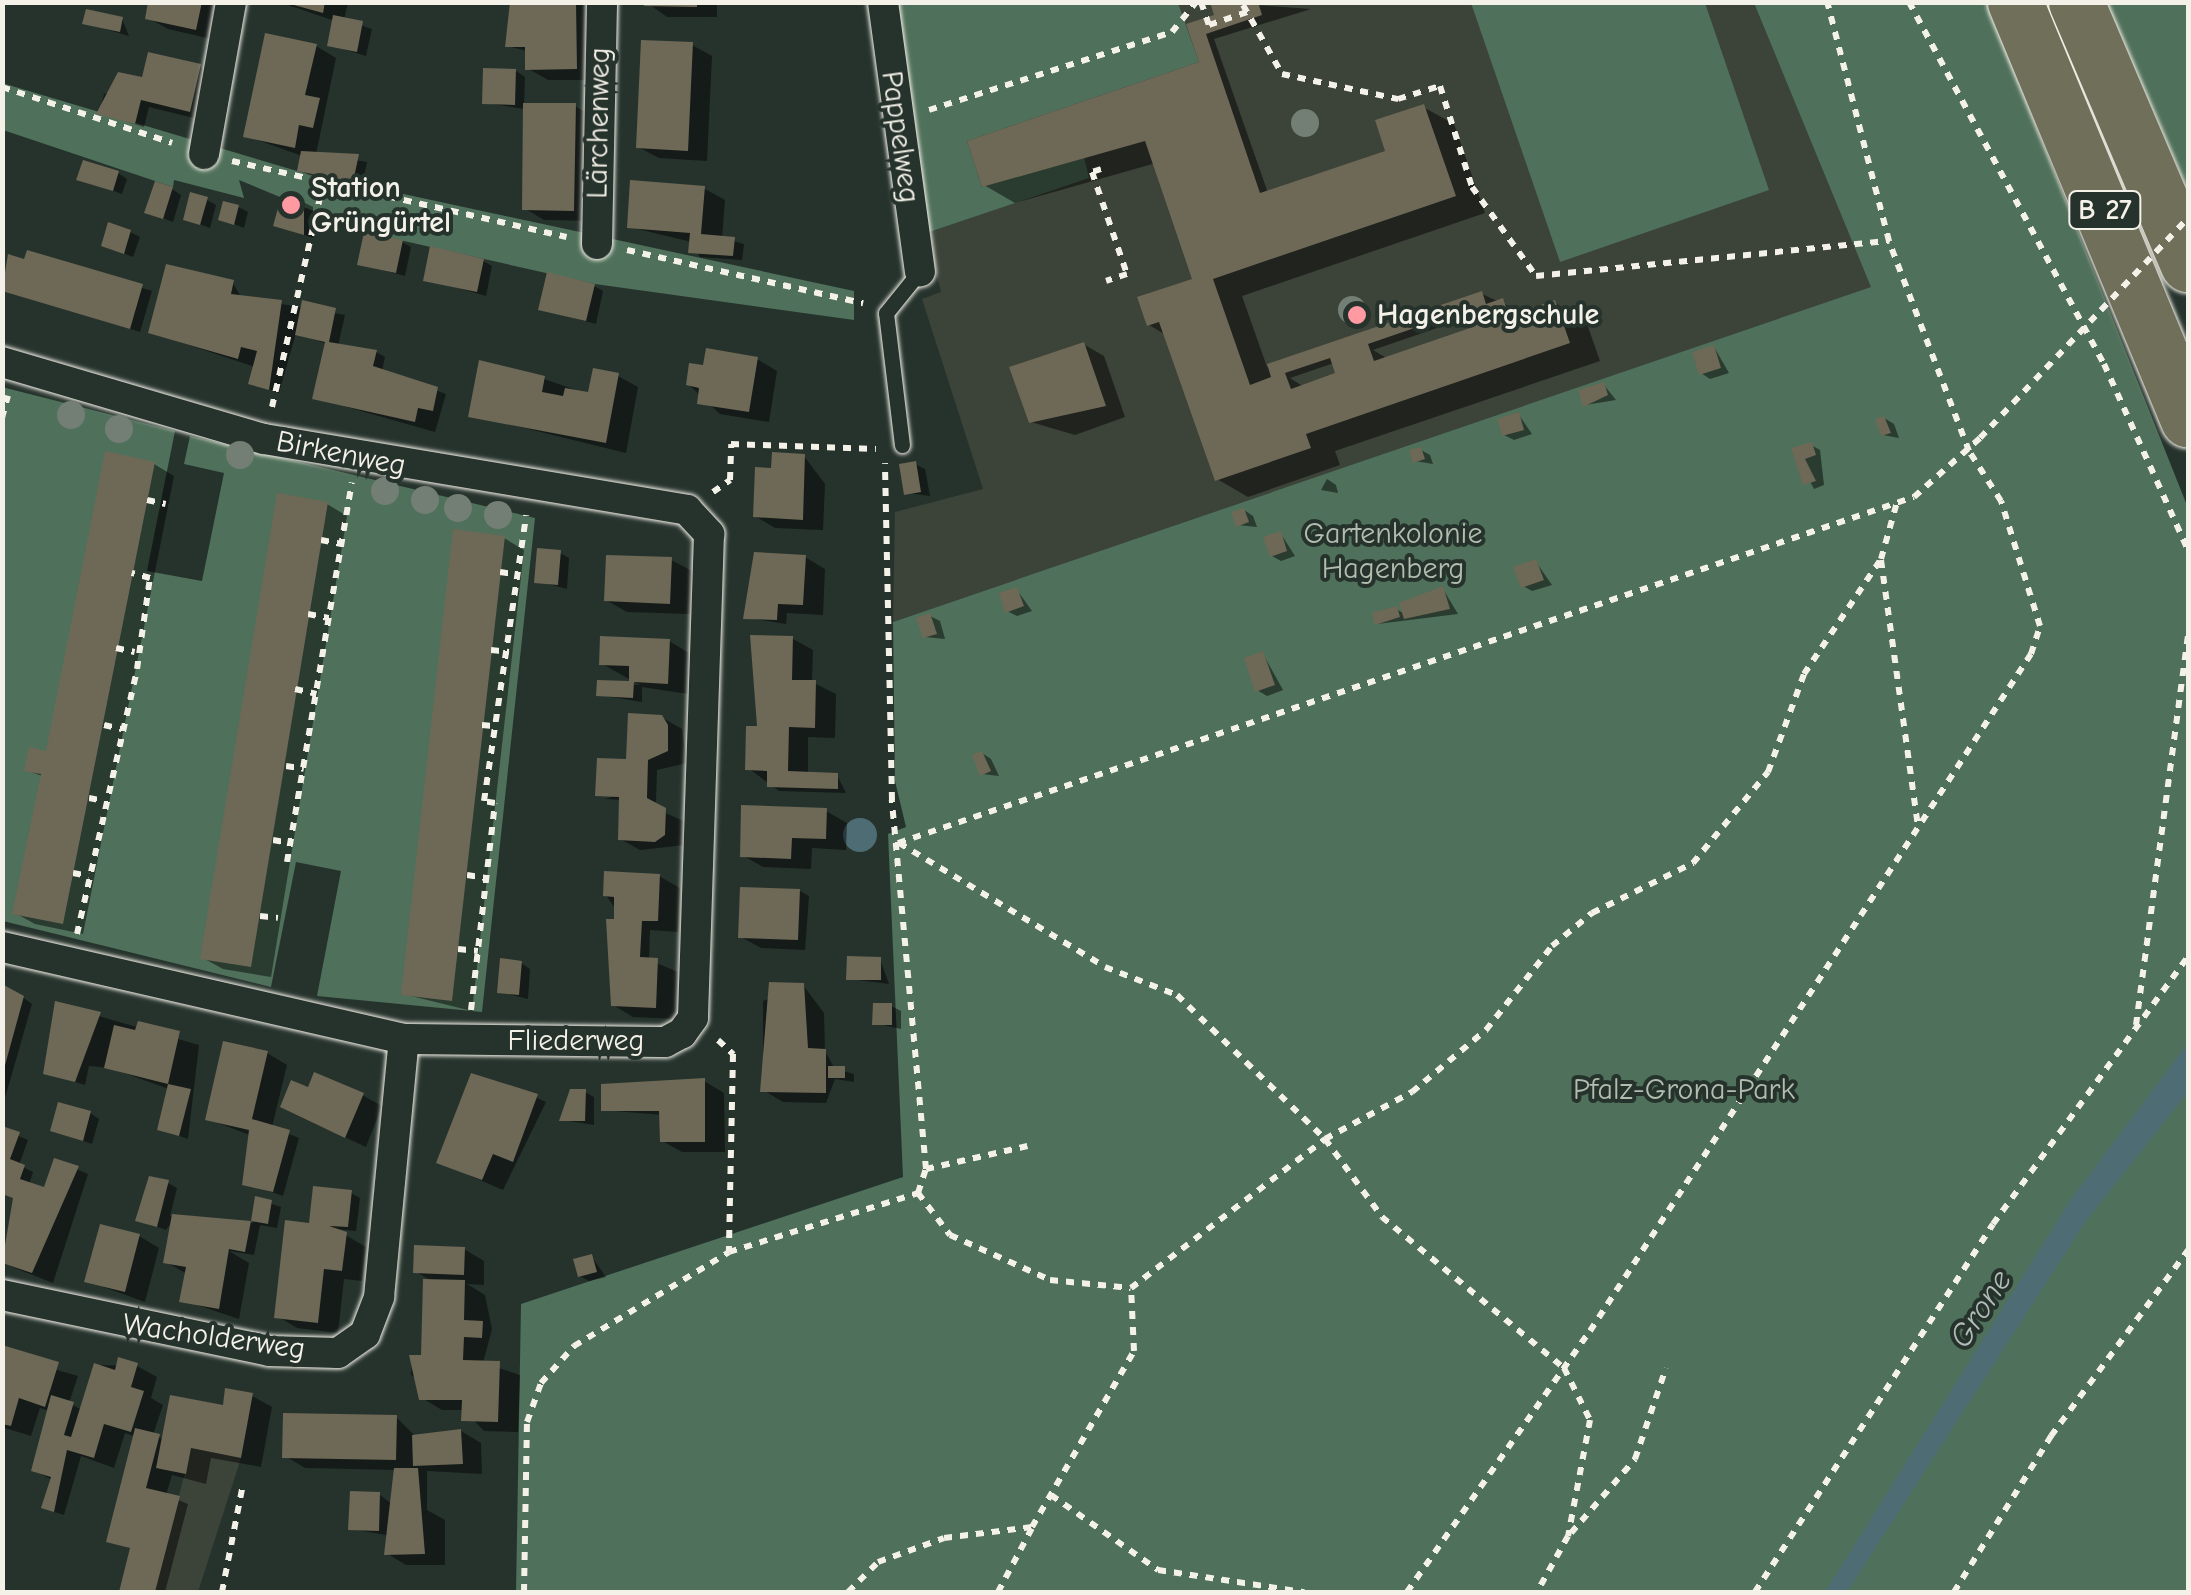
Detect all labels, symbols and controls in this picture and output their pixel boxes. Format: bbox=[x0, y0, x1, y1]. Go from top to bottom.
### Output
street label: Lärchenweg bbox=[580, 47, 618, 199]
street label: Pappelweg bbox=[873, 69, 927, 205]
place label: Station Grüngürtel bbox=[311, 170, 451, 240]
road number: B 27 bbox=[2068, 187, 2142, 233]
marker: Station Grüngürtel bbox=[280, 194, 302, 216]
place label: Hagenbergschule bbox=[1377, 297, 1599, 333]
marker: Hagenbergschule bbox=[1346, 304, 1368, 326]
street label: Birkenweg bbox=[273, 424, 409, 484]
park label: Gartenkolonie Hagenberg bbox=[1304, 516, 1482, 586]
street label: Fliederweg bbox=[508, 1023, 644, 1059]
park label: Pfalz-Grona-Park bbox=[1573, 1072, 1795, 1108]
water label: Grone bbox=[1942, 1263, 2020, 1355]
street label: Wacholderweg bbox=[121, 1306, 307, 1368]

